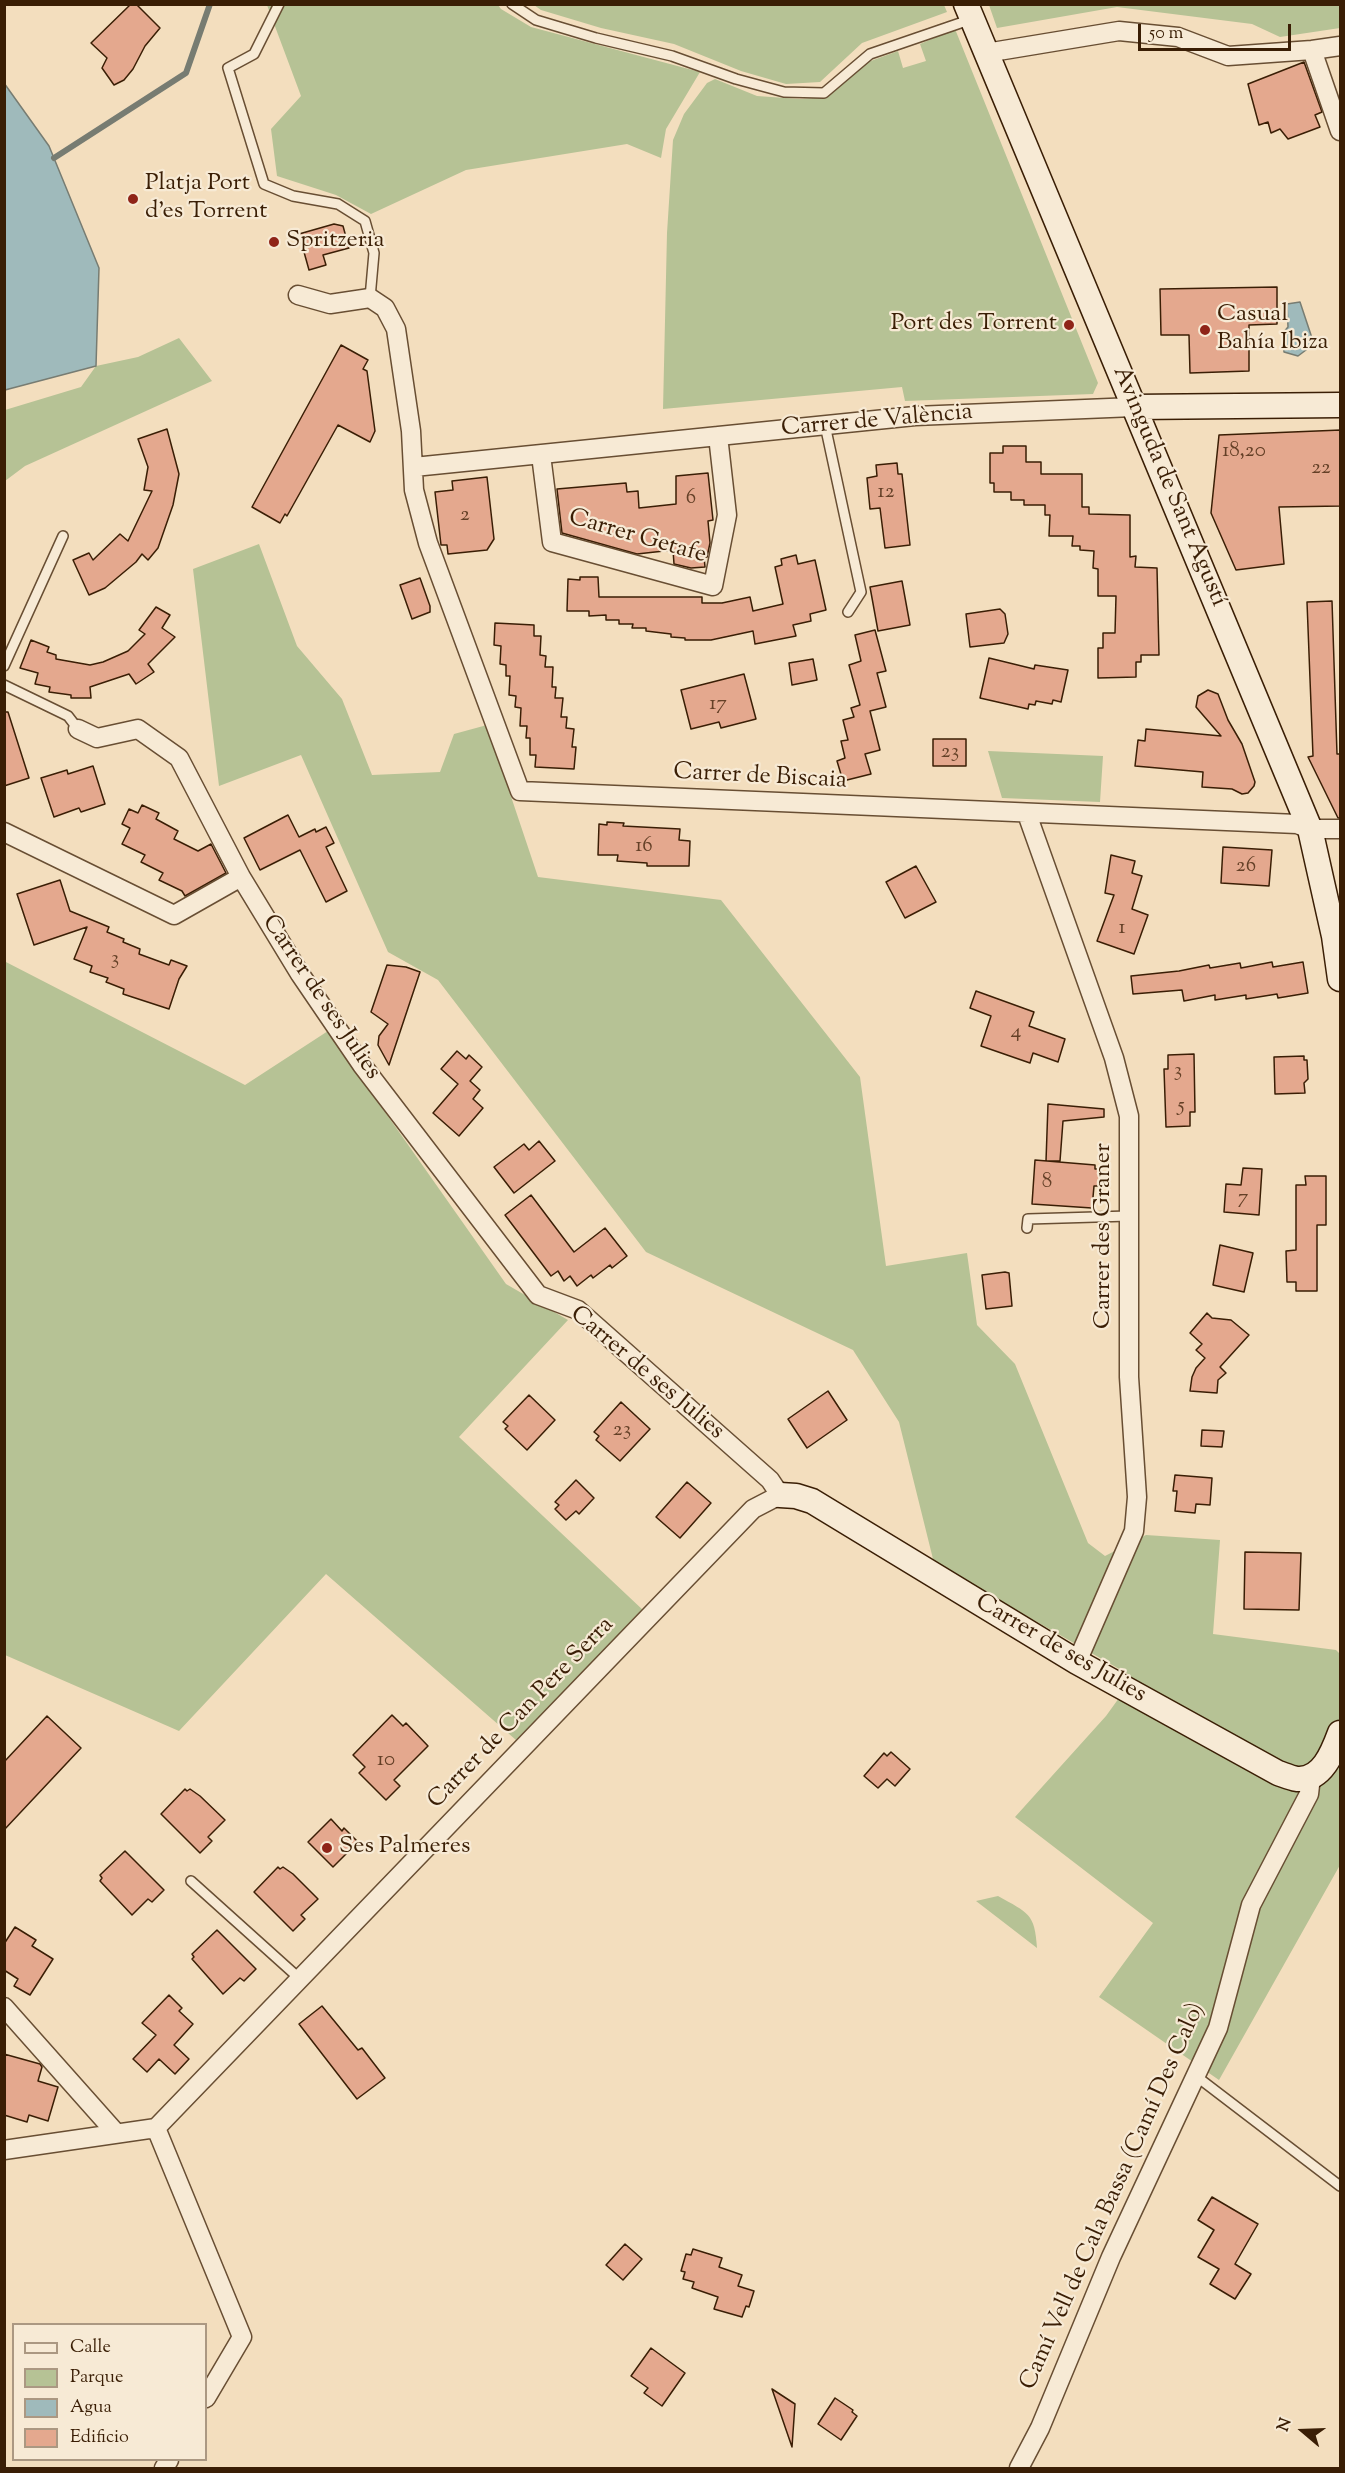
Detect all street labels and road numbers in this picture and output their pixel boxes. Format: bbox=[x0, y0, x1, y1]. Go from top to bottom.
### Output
street label: Avinguda de Sant Agustí bbox=[1104, 363, 1232, 611]
street label: Carrer de València bbox=[780, 399, 974, 445]
street label: Carrer Getafe bbox=[565, 505, 709, 571]
street label: Carrer de Biscaia bbox=[672, 759, 848, 797]
street label: Carrer de ses Julies bbox=[254, 910, 386, 1086]
street label: Carrer des Graner bbox=[1091, 1143, 1119, 1329]
street label: Carrer de ses Julies bbox=[563, 1301, 729, 1447]
street label: Carrer de ses Julies bbox=[969, 1589, 1151, 1711]
street label: Carrer de Can Pere Serra bbox=[423, 1612, 621, 1816]
street label: Camí Vell de Cala Bassa (Camí Des Calo) bbox=[1015, 1999, 1213, 2395]

